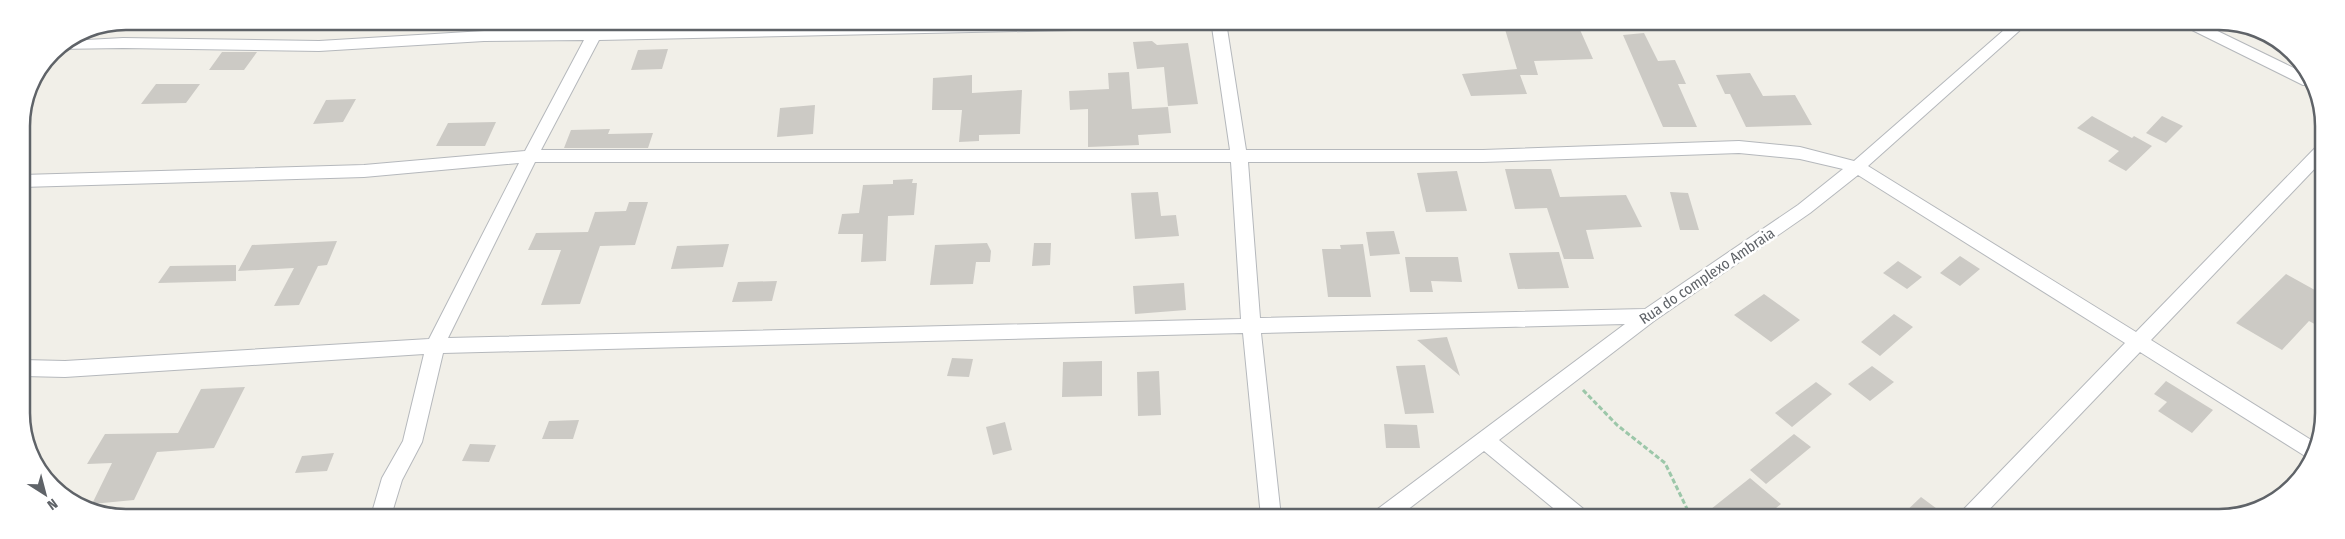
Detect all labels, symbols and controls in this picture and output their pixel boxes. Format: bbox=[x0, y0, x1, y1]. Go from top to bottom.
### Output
street label: Rua do complexo Ambraia bbox=[1636, 224, 1778, 328]
north arrow bbox=[20, 469, 70, 519]
text: N bbox=[44, 495, 61, 513]

